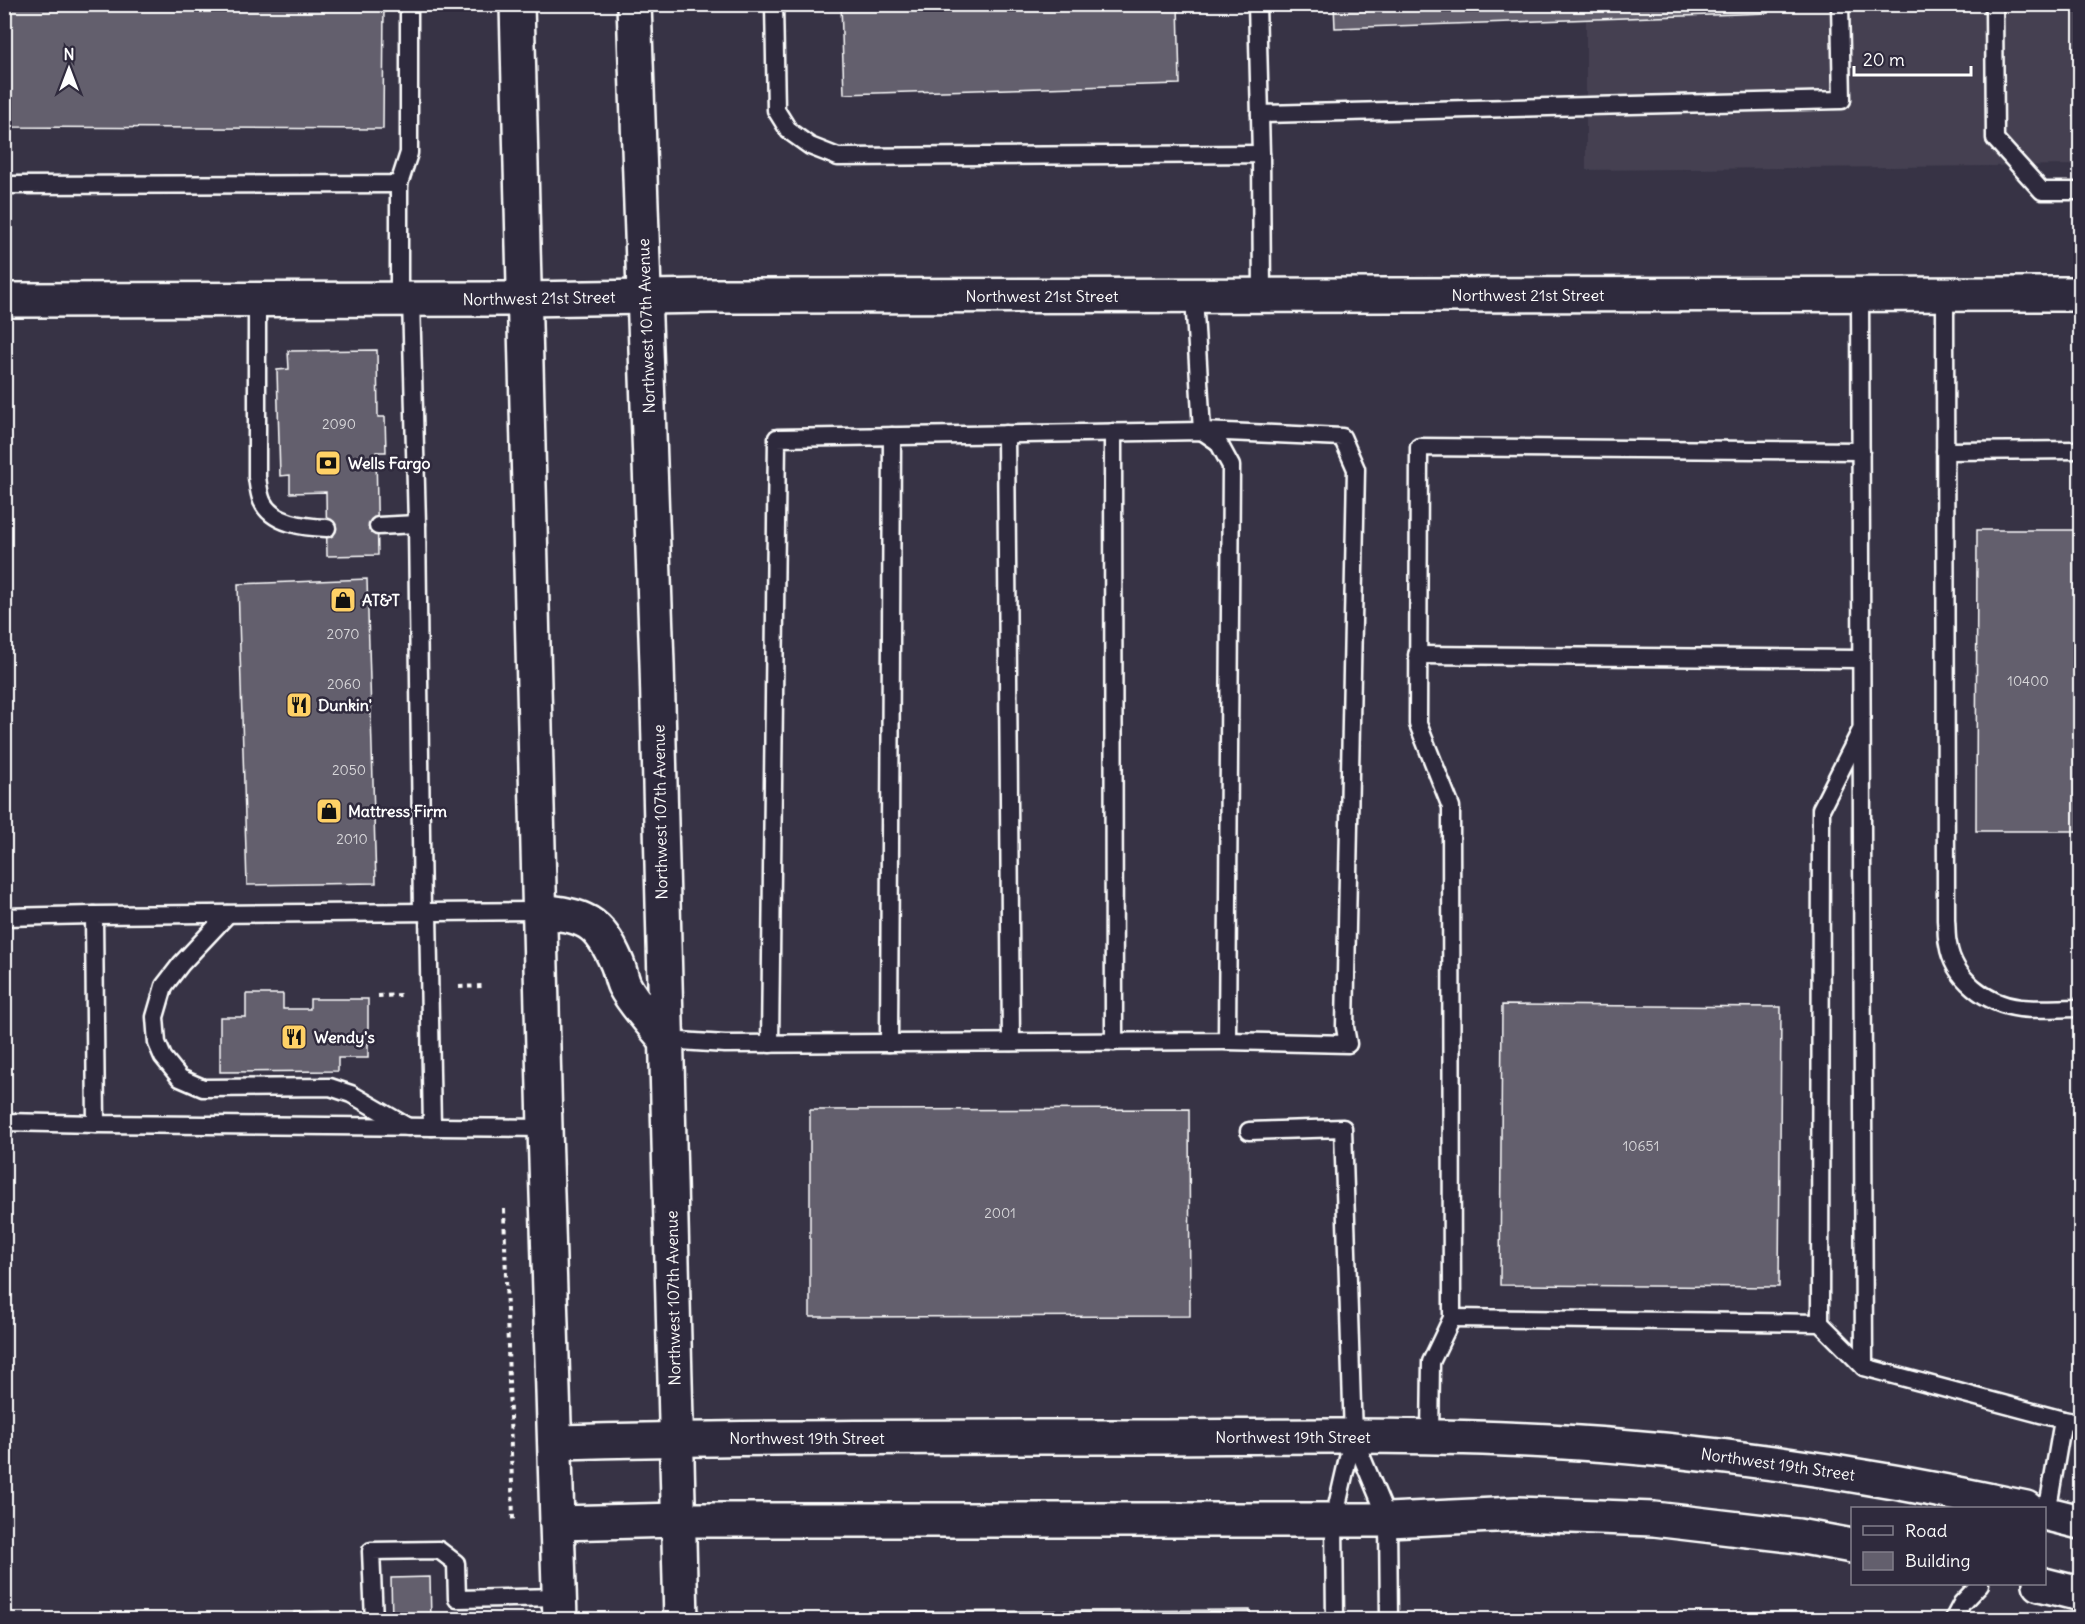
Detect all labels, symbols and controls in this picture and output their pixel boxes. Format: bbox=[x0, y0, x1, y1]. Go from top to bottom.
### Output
north arrow bbox=[39, 39, 99, 99]
scale bar bbox=[1854, 39, 1971, 77]
text: N bbox=[63, 44, 75, 64]
text: 20 m bbox=[1863, 48, 1905, 71]
street label: Northwest 107th Avenue bbox=[633, 238, 659, 414]
street label: Northwest 21st Street bbox=[1452, 285, 1605, 305]
street label: Northwest 21st Street bbox=[966, 286, 1119, 306]
street label: Northwest 21st Street bbox=[462, 287, 616, 309]
house number: 2090 bbox=[322, 415, 356, 433]
bank icon: Wells Fargo bbox=[313, 448, 343, 478]
place label: Wells Fargo bbox=[348, 453, 431, 474]
shop icon: AT&T bbox=[328, 585, 358, 615]
place label: AT&T bbox=[362, 590, 400, 610]
house number: 2070 bbox=[327, 625, 359, 643]
house number: 10400 bbox=[2007, 672, 2049, 690]
house number: 2060 bbox=[327, 675, 361, 693]
restaurant icon: Dunkin' bbox=[284, 690, 314, 720]
place label: Dunkin' bbox=[318, 695, 372, 715]
street label: Northwest 107th Avenue bbox=[648, 724, 672, 900]
house number: 2050 bbox=[332, 761, 366, 779]
shop icon: Mattress Firm bbox=[314, 796, 344, 826]
place label: Mattress Firm bbox=[348, 801, 447, 821]
house number: 2010 bbox=[336, 830, 368, 848]
restaurant icon: Wendy's bbox=[279, 1022, 309, 1052]
place label: Wendy's bbox=[314, 1027, 375, 1048]
house number: 10651 bbox=[1623, 1137, 1659, 1155]
house number: 2001 bbox=[984, 1204, 1016, 1222]
street label: Northwest 107th Avenue bbox=[661, 1210, 685, 1386]
street label: Northwest 19th Street bbox=[1215, 1427, 1371, 1447]
street label: Northwest 19th Street bbox=[729, 1428, 885, 1448]
street label: Northwest 19th Street bbox=[1700, 1443, 1857, 1485]
legend bbox=[1851, 1507, 2046, 1585]
text: Road bbox=[1905, 1519, 1948, 1542]
text: Building bbox=[1905, 1549, 1970, 1572]

